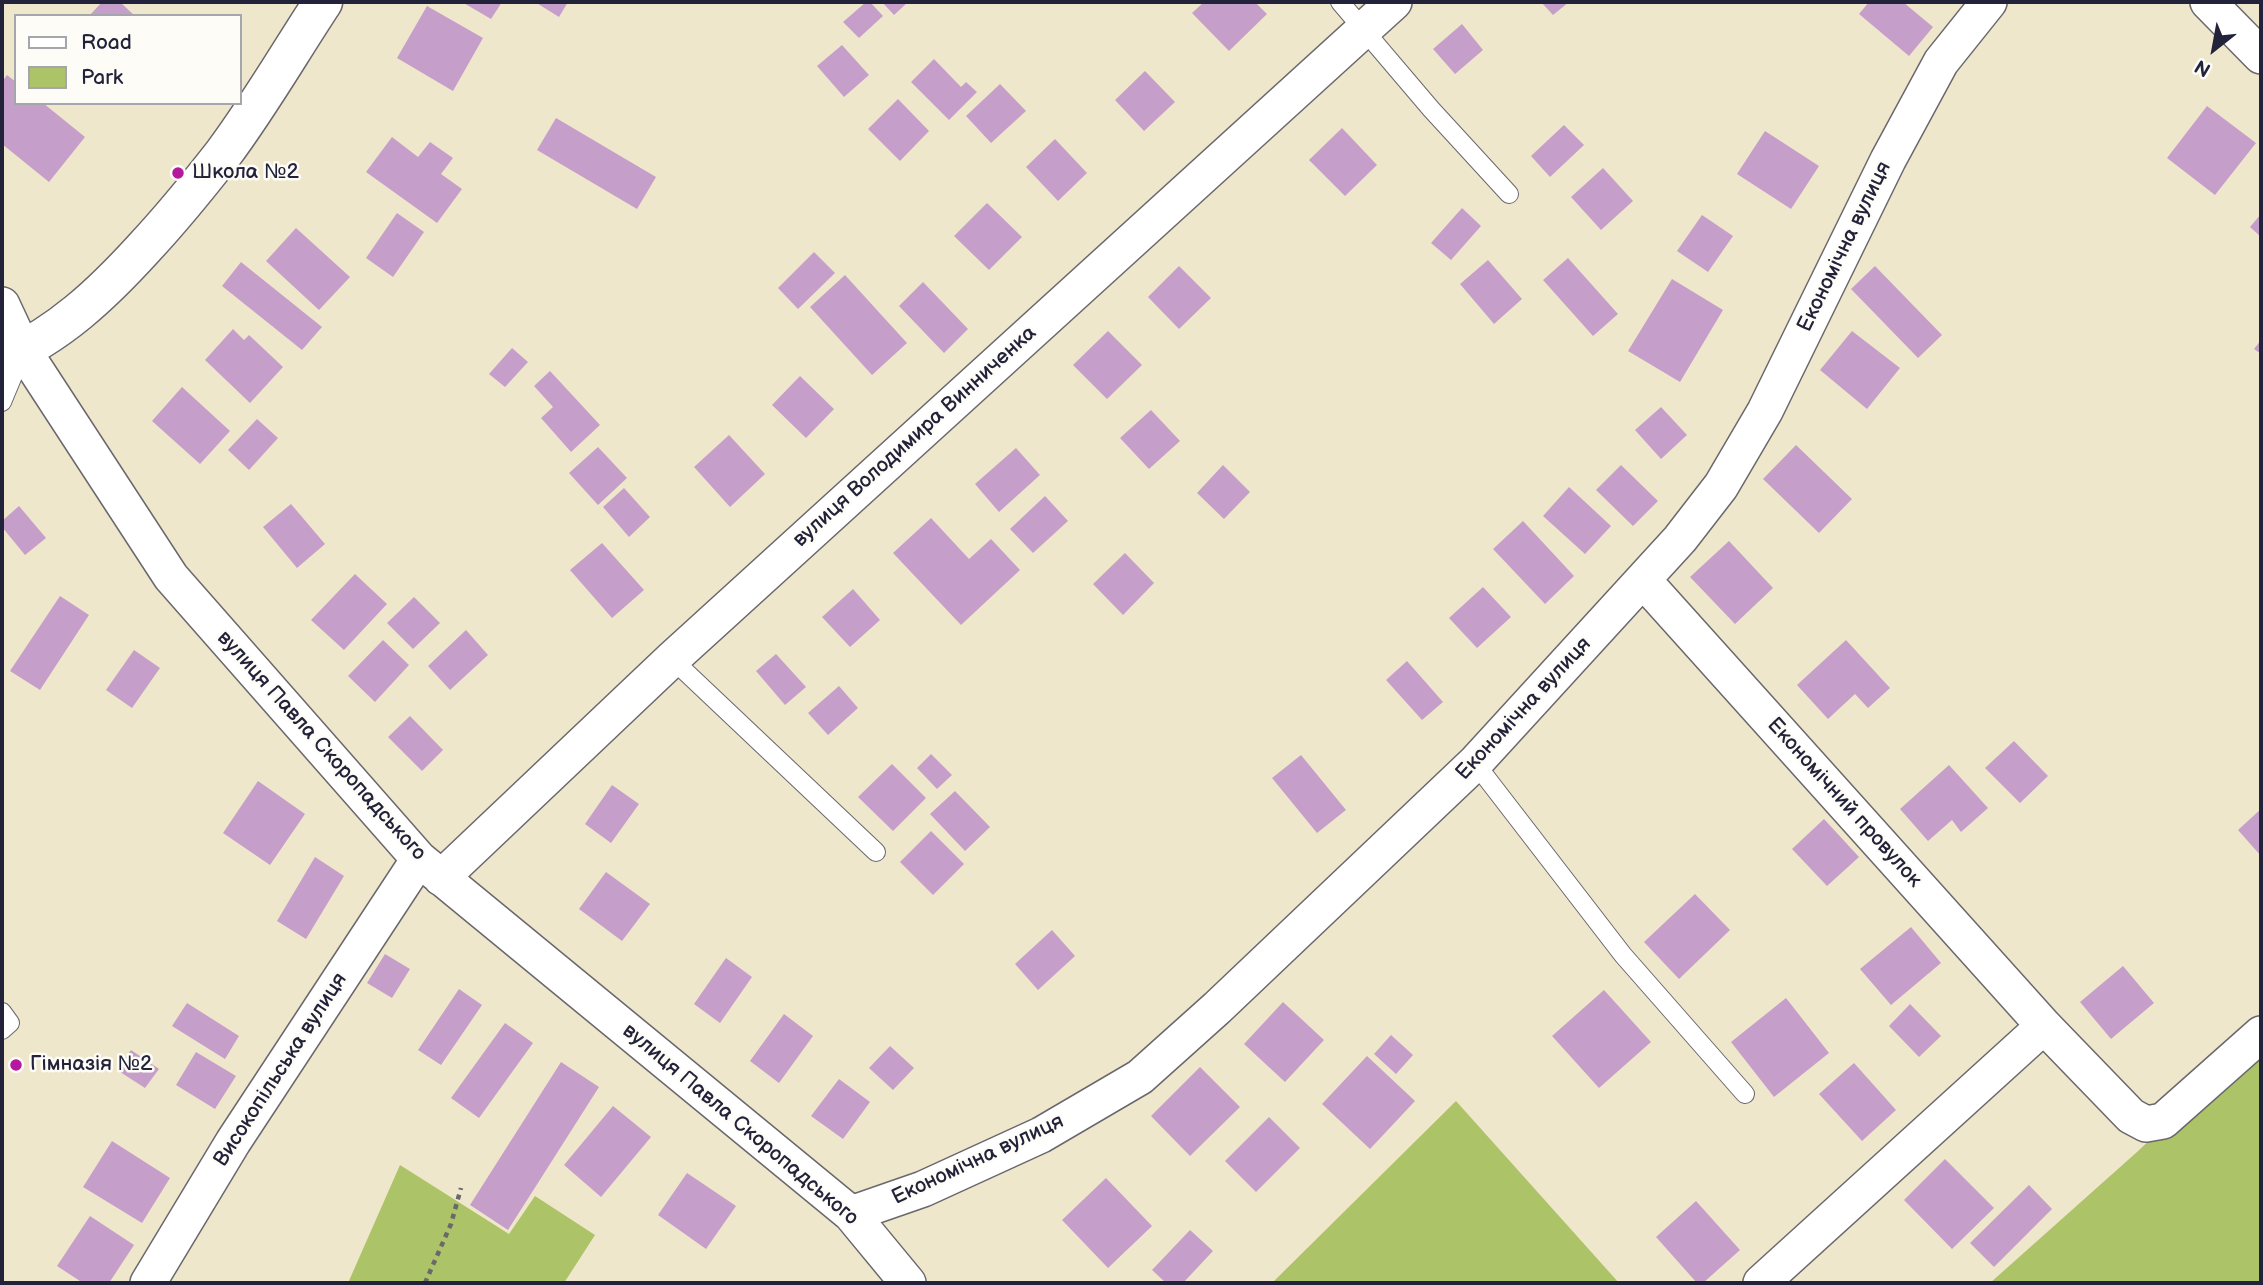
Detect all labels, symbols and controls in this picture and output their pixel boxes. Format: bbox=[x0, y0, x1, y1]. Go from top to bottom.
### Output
legend bbox=[14, 14, 242, 105]
north arrow bbox=[2179, 14, 2249, 84]
text: Road bbox=[81, 30, 132, 55]
text: N bbox=[2191, 54, 2215, 81]
text: Park bbox=[81, 65, 123, 90]
street label: Економічна вулиця bbox=[1793, 158, 1897, 336]
place label: Школа №2 bbox=[192, 160, 299, 186]
marker: Школа №2 bbox=[170, 165, 186, 181]
street label: вулиця Володимира Винниченка bbox=[788, 321, 1042, 553]
street label: вулиця Павла Скоропадського bbox=[211, 626, 431, 866]
street label: Економічна вулиця bbox=[1451, 632, 1597, 786]
street label: Економічний провулок bbox=[1761, 713, 1927, 893]
street label: Високопільська вулиця bbox=[209, 968, 353, 1172]
street label: вулиця Павла Скоропадського bbox=[617, 1019, 863, 1231]
place label: Гімназія №2 bbox=[30, 1052, 152, 1078]
marker: Гімназія №2 bbox=[8, 1057, 24, 1073]
street label: Економічна вулиця bbox=[888, 1109, 1068, 1211]

